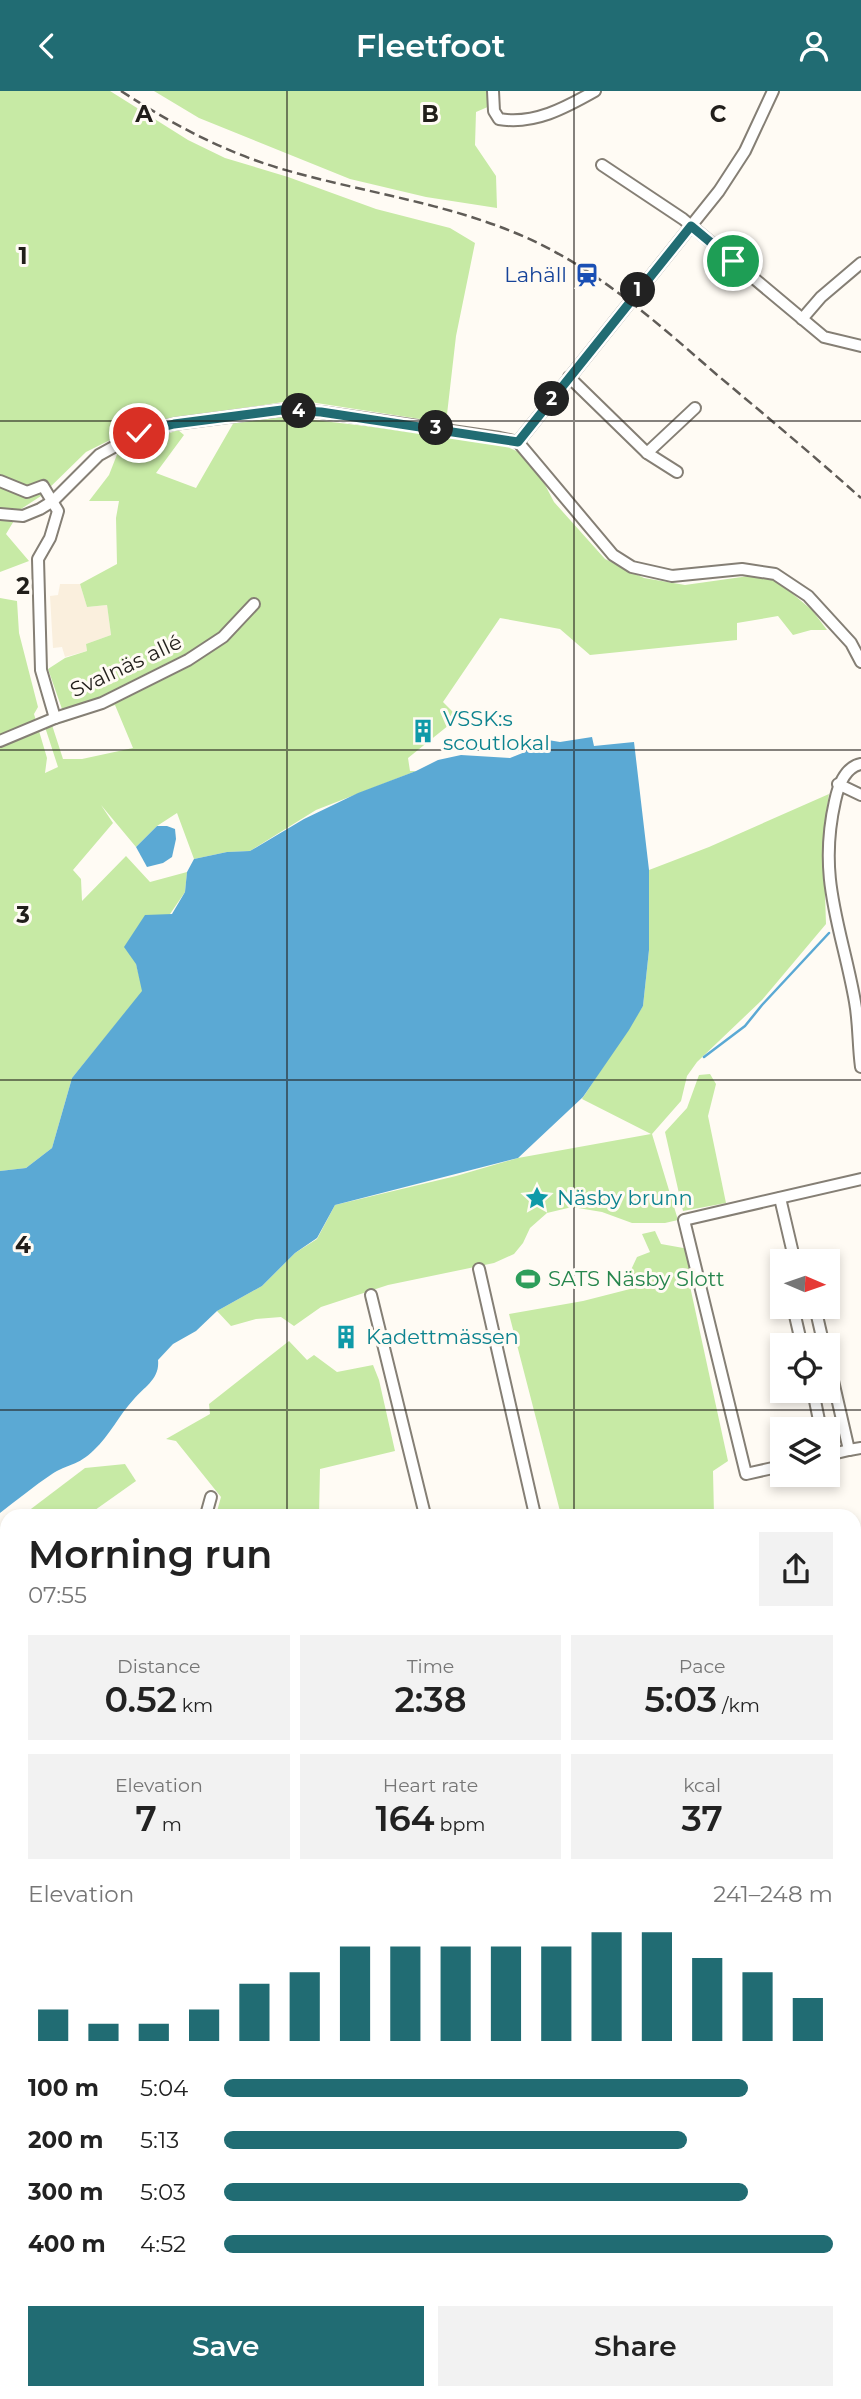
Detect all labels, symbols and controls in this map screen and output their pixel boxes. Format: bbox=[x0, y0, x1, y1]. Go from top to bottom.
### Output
text: Fleetfoot bbox=[356, 26, 505, 65]
icon: back bbox=[28, 27, 66, 65]
icon: person bbox=[795, 27, 833, 65]
text: A bbox=[134, 100, 153, 128]
text: B bbox=[421, 100, 439, 128]
text: C bbox=[710, 100, 727, 128]
pin bbox=[703, 231, 763, 291]
text: 1 bbox=[18, 242, 28, 270]
icon: arrive bbox=[714, 242, 752, 280]
station icon: Lahäll bbox=[573, 261, 601, 289]
place label: Lahäll bbox=[504, 262, 567, 287]
pin: 1 bbox=[620, 273, 656, 307]
text: 1 bbox=[634, 278, 641, 301]
pin: 2 bbox=[534, 381, 570, 417]
text: 2 bbox=[546, 387, 557, 410]
pin: 4 bbox=[282, 393, 316, 429]
text: 4 bbox=[292, 399, 305, 422]
pin bbox=[109, 403, 169, 463]
pin: 3 bbox=[418, 411, 453, 445]
icon: check bbox=[120, 414, 158, 452]
text: 3 bbox=[430, 416, 441, 439]
text: 2 bbox=[16, 572, 30, 600]
street label: Svalnäs allé bbox=[66, 629, 186, 702]
place label: VSSK:s scoutlokal bbox=[443, 706, 550, 755]
building icon: VSSK:s scoutlokal bbox=[409, 717, 437, 745]
text: 3 bbox=[15, 901, 30, 929]
place icon: Näsby brunn bbox=[523, 1184, 551, 1212]
place label: Näsby brunn bbox=[557, 1185, 693, 1210]
text: 4 bbox=[15, 1231, 31, 1259]
north arrow bbox=[770, 1249, 840, 1319]
map controls bbox=[770, 1249, 840, 1487]
sports icon: SATS Näsby Slott bbox=[514, 1265, 542, 1293]
place label: SATS Näsby Slott bbox=[548, 1266, 725, 1291]
building icon: Kadettmässen bbox=[332, 1323, 360, 1351]
place label: Kadettmässen bbox=[366, 1324, 519, 1349]
button: locate bbox=[770, 1333, 840, 1403]
button: layers bbox=[770, 1417, 840, 1487]
text: Morning run bbox=[28, 1531, 272, 1578]
button: share bbox=[759, 1532, 833, 1606]
text: 07:55 bbox=[28, 1581, 87, 1609]
text: Distance bbox=[117, 1655, 201, 1678]
text: Time bbox=[407, 1655, 454, 1678]
text: Pace bbox=[679, 1655, 725, 1678]
text: 0.52 bbox=[105, 1678, 177, 1721]
text: 2:38 bbox=[394, 1678, 467, 1721]
text: 5:03 bbox=[644, 1678, 717, 1721]
text: km bbox=[177, 1694, 213, 1717]
text: /km bbox=[717, 1694, 760, 1717]
text: Elevation bbox=[115, 1774, 203, 1797]
text: Heart rate bbox=[383, 1774, 478, 1797]
text: kcal bbox=[683, 1774, 721, 1797]
text: 7 bbox=[136, 1797, 157, 1840]
text: 164 bbox=[376, 1797, 435, 1840]
text: 37 bbox=[682, 1797, 723, 1840]
text: m bbox=[157, 1813, 182, 1836]
text: bpm bbox=[435, 1813, 485, 1836]
text: Elevation bbox=[28, 1880, 134, 1908]
text: 241–248 m bbox=[713, 1880, 833, 1908]
text: 100 m bbox=[28, 2074, 99, 2102]
text: 5:04 bbox=[140, 2074, 188, 2102]
text: 200 m bbox=[28, 2126, 103, 2154]
text: 5:13 bbox=[140, 2126, 179, 2154]
text: 300 m bbox=[28, 2178, 104, 2206]
text: 5:03 bbox=[140, 2178, 186, 2206]
text: 400 m bbox=[28, 2230, 106, 2258]
text: 4:52 bbox=[140, 2230, 186, 2258]
button: Save bbox=[28, 2306, 424, 2386]
button: Share bbox=[438, 2306, 833, 2386]

